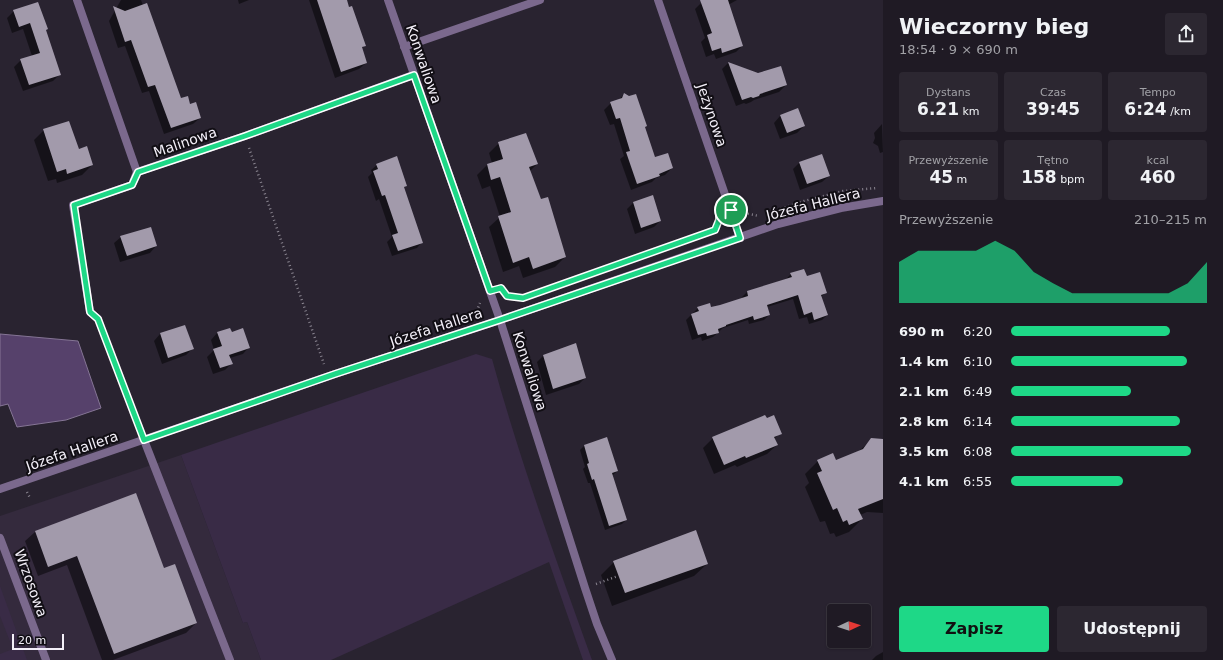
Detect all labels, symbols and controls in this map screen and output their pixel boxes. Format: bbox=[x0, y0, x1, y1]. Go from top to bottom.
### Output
button: share bbox=[1165, 13, 1207, 55]
text: Wieczorny bieg bbox=[899, 14, 1089, 39]
street label: Konwaliowa bbox=[403, 22, 445, 106]
text: 18:54 · 9 × 690 m bbox=[899, 42, 1018, 57]
street label: Jeżynowa bbox=[693, 80, 730, 149]
text: Dystans bbox=[926, 86, 971, 99]
text: Czas bbox=[1040, 86, 1066, 99]
text: Tempo bbox=[1140, 86, 1176, 99]
text: 6.21 bbox=[917, 99, 959, 119]
text: 39:45 bbox=[1026, 99, 1080, 119]
text: 6:24 bbox=[1124, 99, 1167, 119]
text: km bbox=[959, 105, 980, 118]
text: /km bbox=[1167, 105, 1191, 118]
street label: Malinowa bbox=[151, 124, 219, 160]
text: Przewyższenie bbox=[908, 154, 988, 167]
text: Tętno bbox=[1037, 154, 1069, 167]
text: kcal bbox=[1147, 154, 1169, 167]
text: 45 bbox=[929, 167, 953, 187]
text: 158 bbox=[1021, 167, 1057, 187]
text: 460 bbox=[1140, 167, 1175, 187]
text: m bbox=[953, 173, 967, 186]
text: bpm bbox=[1057, 173, 1085, 186]
street label: Józefa Hallera bbox=[763, 185, 862, 224]
pin bbox=[714, 193, 748, 227]
icon: arrive bbox=[720, 199, 742, 221]
text: Przewyższenie bbox=[899, 212, 993, 227]
text: 210–215 m bbox=[1134, 212, 1207, 227]
street label: Józefa Hallera bbox=[387, 304, 484, 350]
text: 690 m bbox=[899, 324, 944, 339]
text: 6:20 bbox=[963, 324, 992, 339]
street label: Konwaliowa bbox=[510, 329, 550, 413]
text: 1.4 km bbox=[899, 354, 949, 369]
text: 6:10 bbox=[963, 354, 992, 369]
text: 2.1 km bbox=[899, 384, 949, 399]
text: 6:49 bbox=[963, 384, 992, 399]
text: 2.8 km bbox=[899, 414, 949, 429]
text: 6:14 bbox=[963, 414, 992, 429]
street label: Józefa Hallera bbox=[23, 428, 120, 475]
text: 3.5 km bbox=[899, 444, 949, 459]
text: 6:08 bbox=[963, 444, 992, 459]
text: 4.1 km bbox=[899, 474, 949, 489]
text: 6:55 bbox=[963, 474, 992, 489]
street label: Wrzosowa bbox=[11, 547, 51, 619]
north arrow bbox=[827, 604, 871, 648]
map controls bbox=[827, 604, 871, 648]
button: Zapisz bbox=[899, 606, 1049, 652]
button: Udostępnij bbox=[1057, 606, 1207, 652]
scale bar bbox=[12, 632, 64, 651]
text: 20 m bbox=[18, 634, 46, 647]

